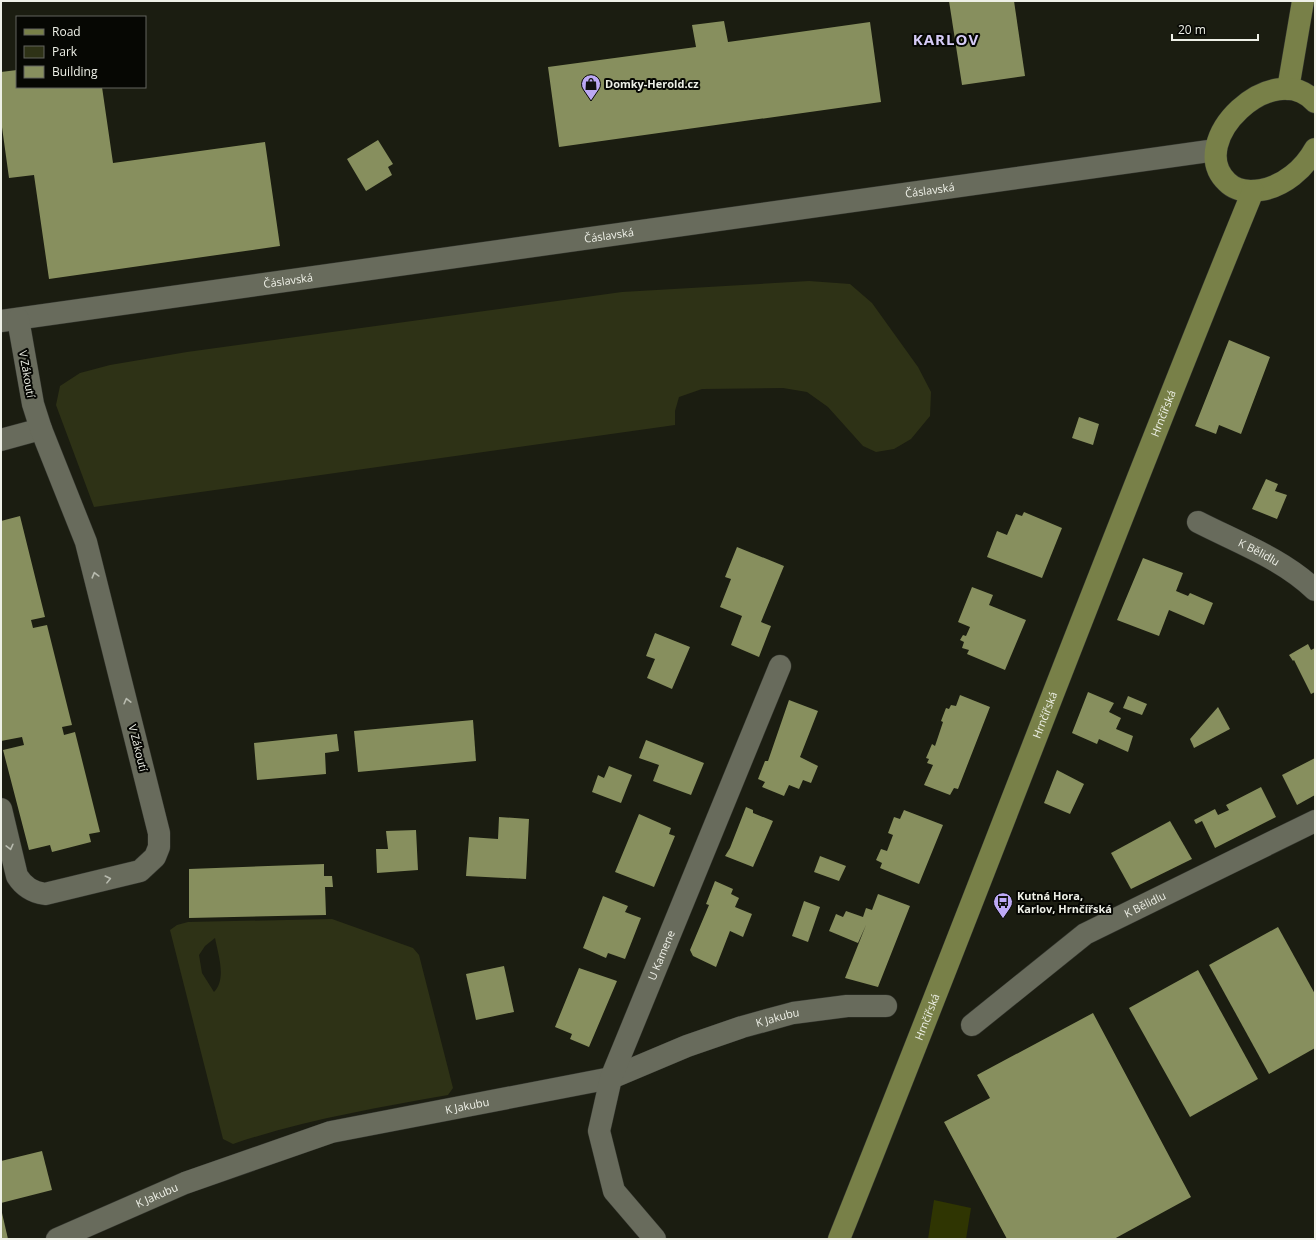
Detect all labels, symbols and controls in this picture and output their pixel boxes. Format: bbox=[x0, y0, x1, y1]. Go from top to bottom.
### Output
legend bbox=[16, 16, 146, 88]
scale bar bbox=[1172, 16, 1258, 42]
text: 20 m bbox=[1178, 21, 1206, 38]
text: Road bbox=[52, 23, 81, 40]
district label: KARLOV bbox=[913, 29, 979, 49]
text: Park bbox=[52, 43, 78, 60]
text: Building bbox=[52, 63, 98, 80]
shop icon: Domky-Herold.cz bbox=[580, 73, 602, 101]
place label: Domky-Herold.cz bbox=[605, 76, 699, 91]
street label: Čáslavská bbox=[904, 179, 956, 201]
street label: Čáslavská bbox=[583, 224, 635, 246]
street label: Čáslavská bbox=[262, 269, 314, 291]
street label: V Zákoutí bbox=[16, 349, 39, 399]
street label: Hrnčířská bbox=[1147, 388, 1179, 439]
street label: K Bělidlu bbox=[1236, 535, 1283, 569]
one-way arrow bbox=[91, 572, 100, 579]
street label: Hrnčířská bbox=[1029, 689, 1060, 740]
one-way arrow bbox=[123, 698, 132, 705]
street label: V Zákoutí bbox=[125, 723, 152, 773]
one-way arrow bbox=[6, 844, 14, 850]
one-way arrow bbox=[105, 875, 112, 884]
street label: K Bělidlu bbox=[1121, 887, 1168, 921]
place label: Kutná Hora, Karlov, Hrnčířská bbox=[1017, 888, 1112, 916]
bus stop icon: Kutná Hora, Karlov, Hrnčířská bbox=[992, 891, 1014, 919]
street label: U Kamene bbox=[644, 928, 678, 982]
street label: Hrnčířská bbox=[911, 991, 943, 1042]
street label: K Jakubu bbox=[754, 1004, 800, 1030]
street label: K Jakubu bbox=[444, 1094, 490, 1117]
street label: K Jakubu bbox=[133, 1179, 180, 1211]

